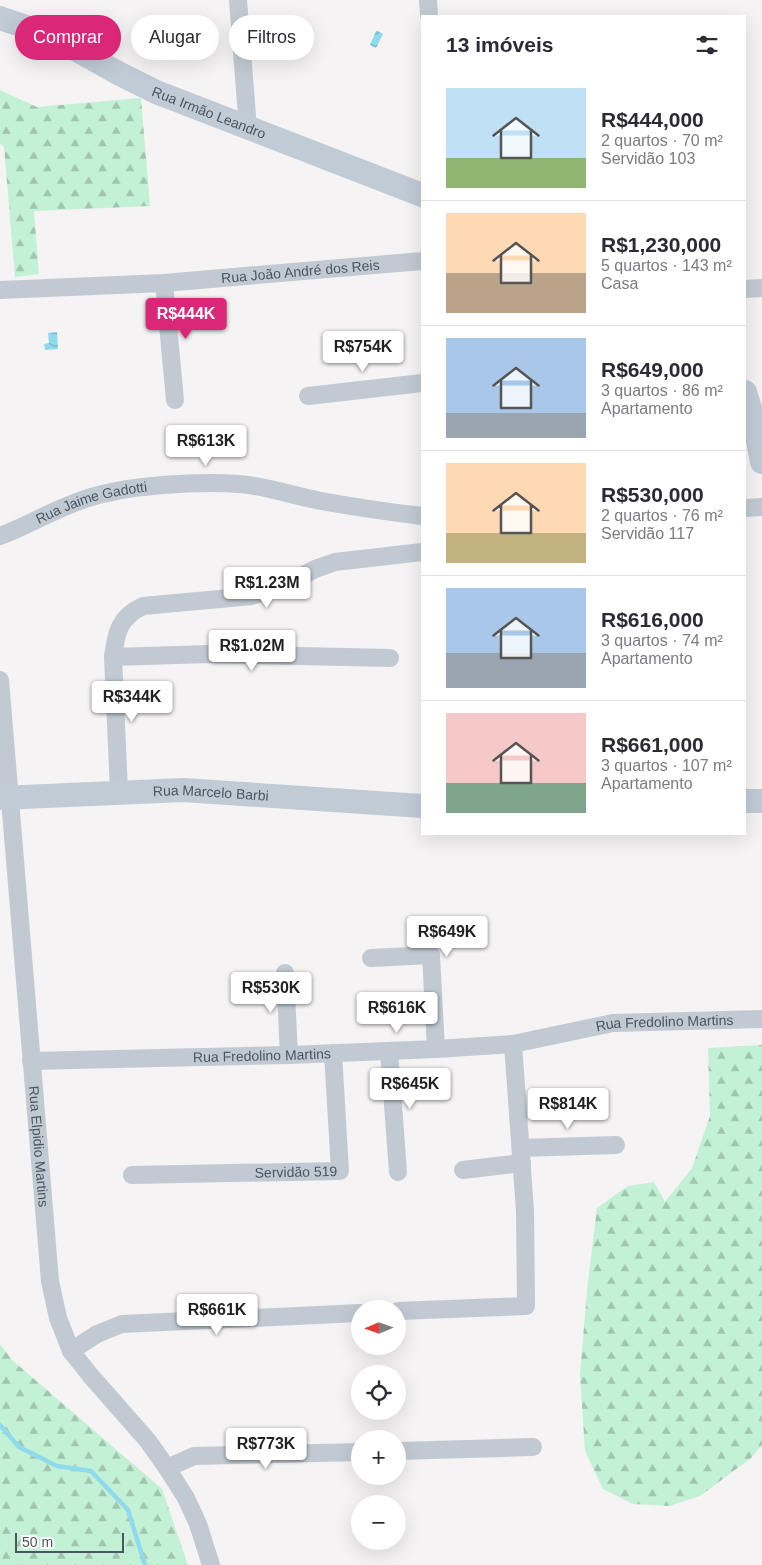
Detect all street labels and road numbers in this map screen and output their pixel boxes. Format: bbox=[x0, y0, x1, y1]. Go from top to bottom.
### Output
street label: Rua Irmão Leandro bbox=[150, 83, 268, 142]
street label: Rua João André dos Reis bbox=[220, 257, 380, 286]
street label: Rua Jaime Gadotti bbox=[33, 479, 148, 527]
street label: Rua Marcelo Barbi bbox=[152, 782, 269, 804]
street label: Rua Fredolino Martins bbox=[594, 1012, 734, 1034]
street label: Rua Fredolino Martins bbox=[193, 1045, 331, 1065]
street label: Rua Elpidio Martins bbox=[26, 1085, 52, 1208]
street label: Servidão 519 bbox=[255, 1163, 338, 1181]

